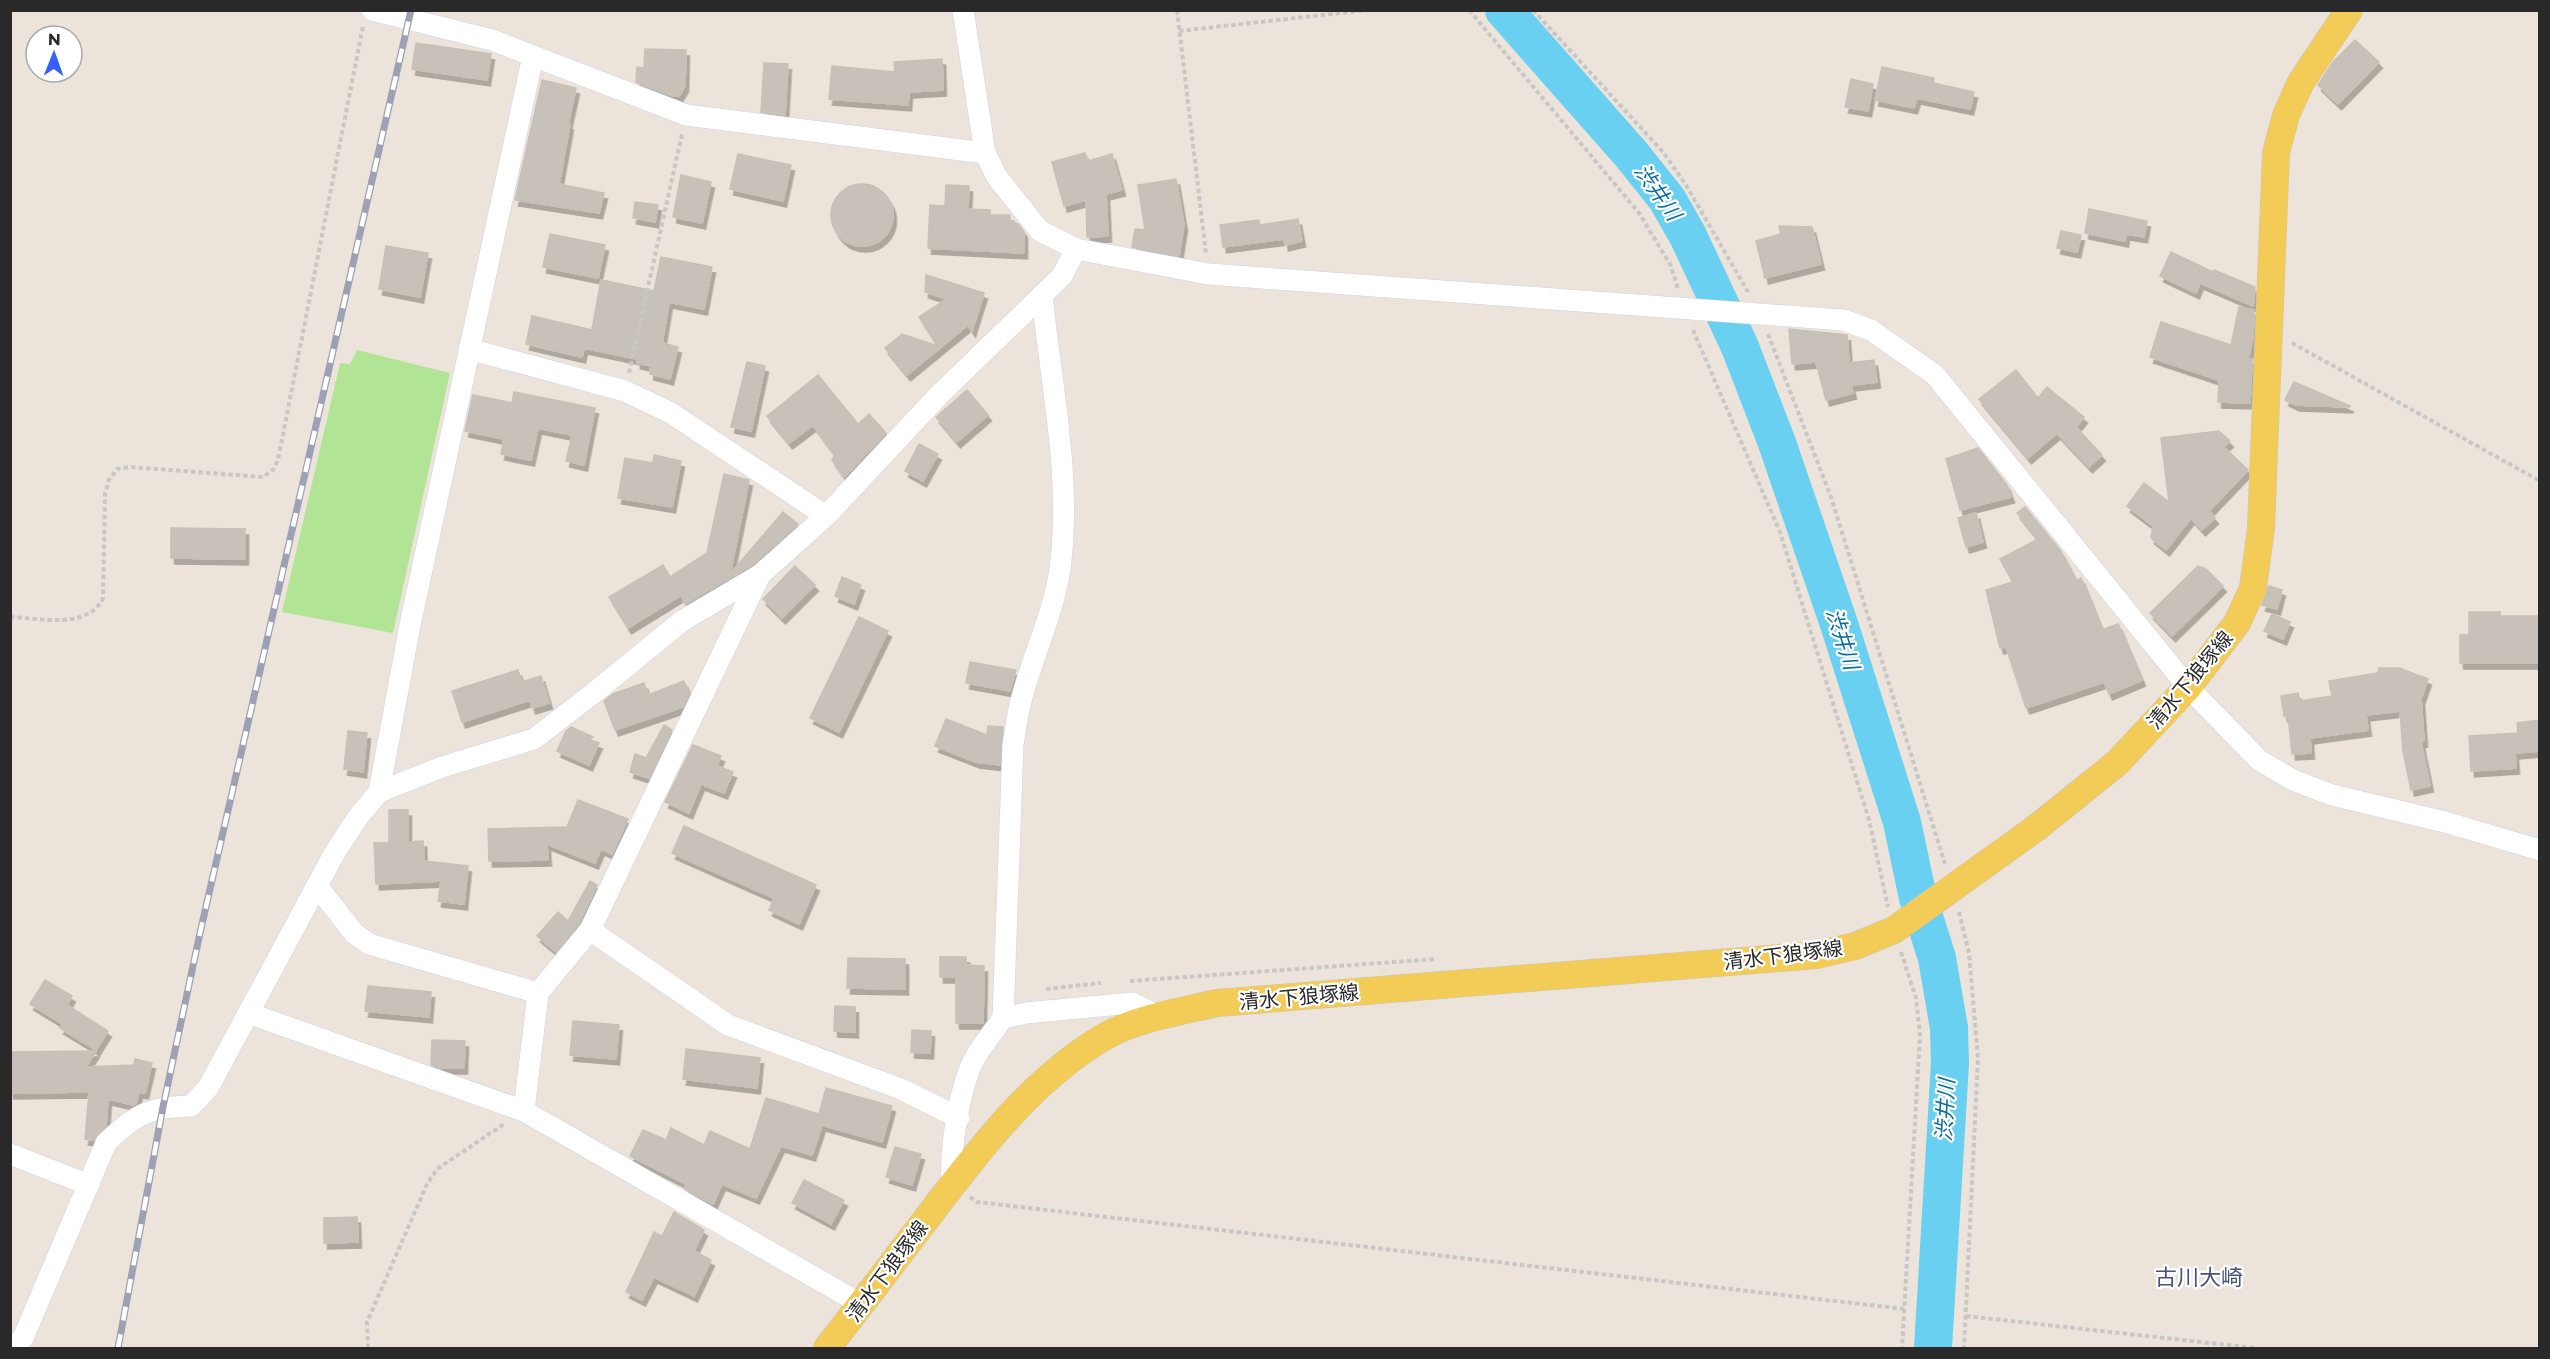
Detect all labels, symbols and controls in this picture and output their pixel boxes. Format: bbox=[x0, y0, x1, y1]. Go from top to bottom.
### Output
north arrow bbox=[24, 24, 84, 84]
text: N bbox=[48, 30, 61, 49]
water label: 渋井川 bbox=[1630, 159, 1687, 227]
water label: 渋井川 bbox=[1821, 605, 1865, 675]
street label: 清水下狼塚線 bbox=[2142, 626, 2238, 734]
street label: 清水下狼塚線 bbox=[1722, 936, 1844, 974]
street label: 清水下狼塚線 bbox=[1238, 980, 1360, 1014]
water label: 渋井川 bbox=[1931, 1076, 1959, 1142]
street label: 清水下狼塚線 bbox=[841, 1216, 933, 1326]
district label: 古川大崎 bbox=[2155, 1264, 2243, 1291]

